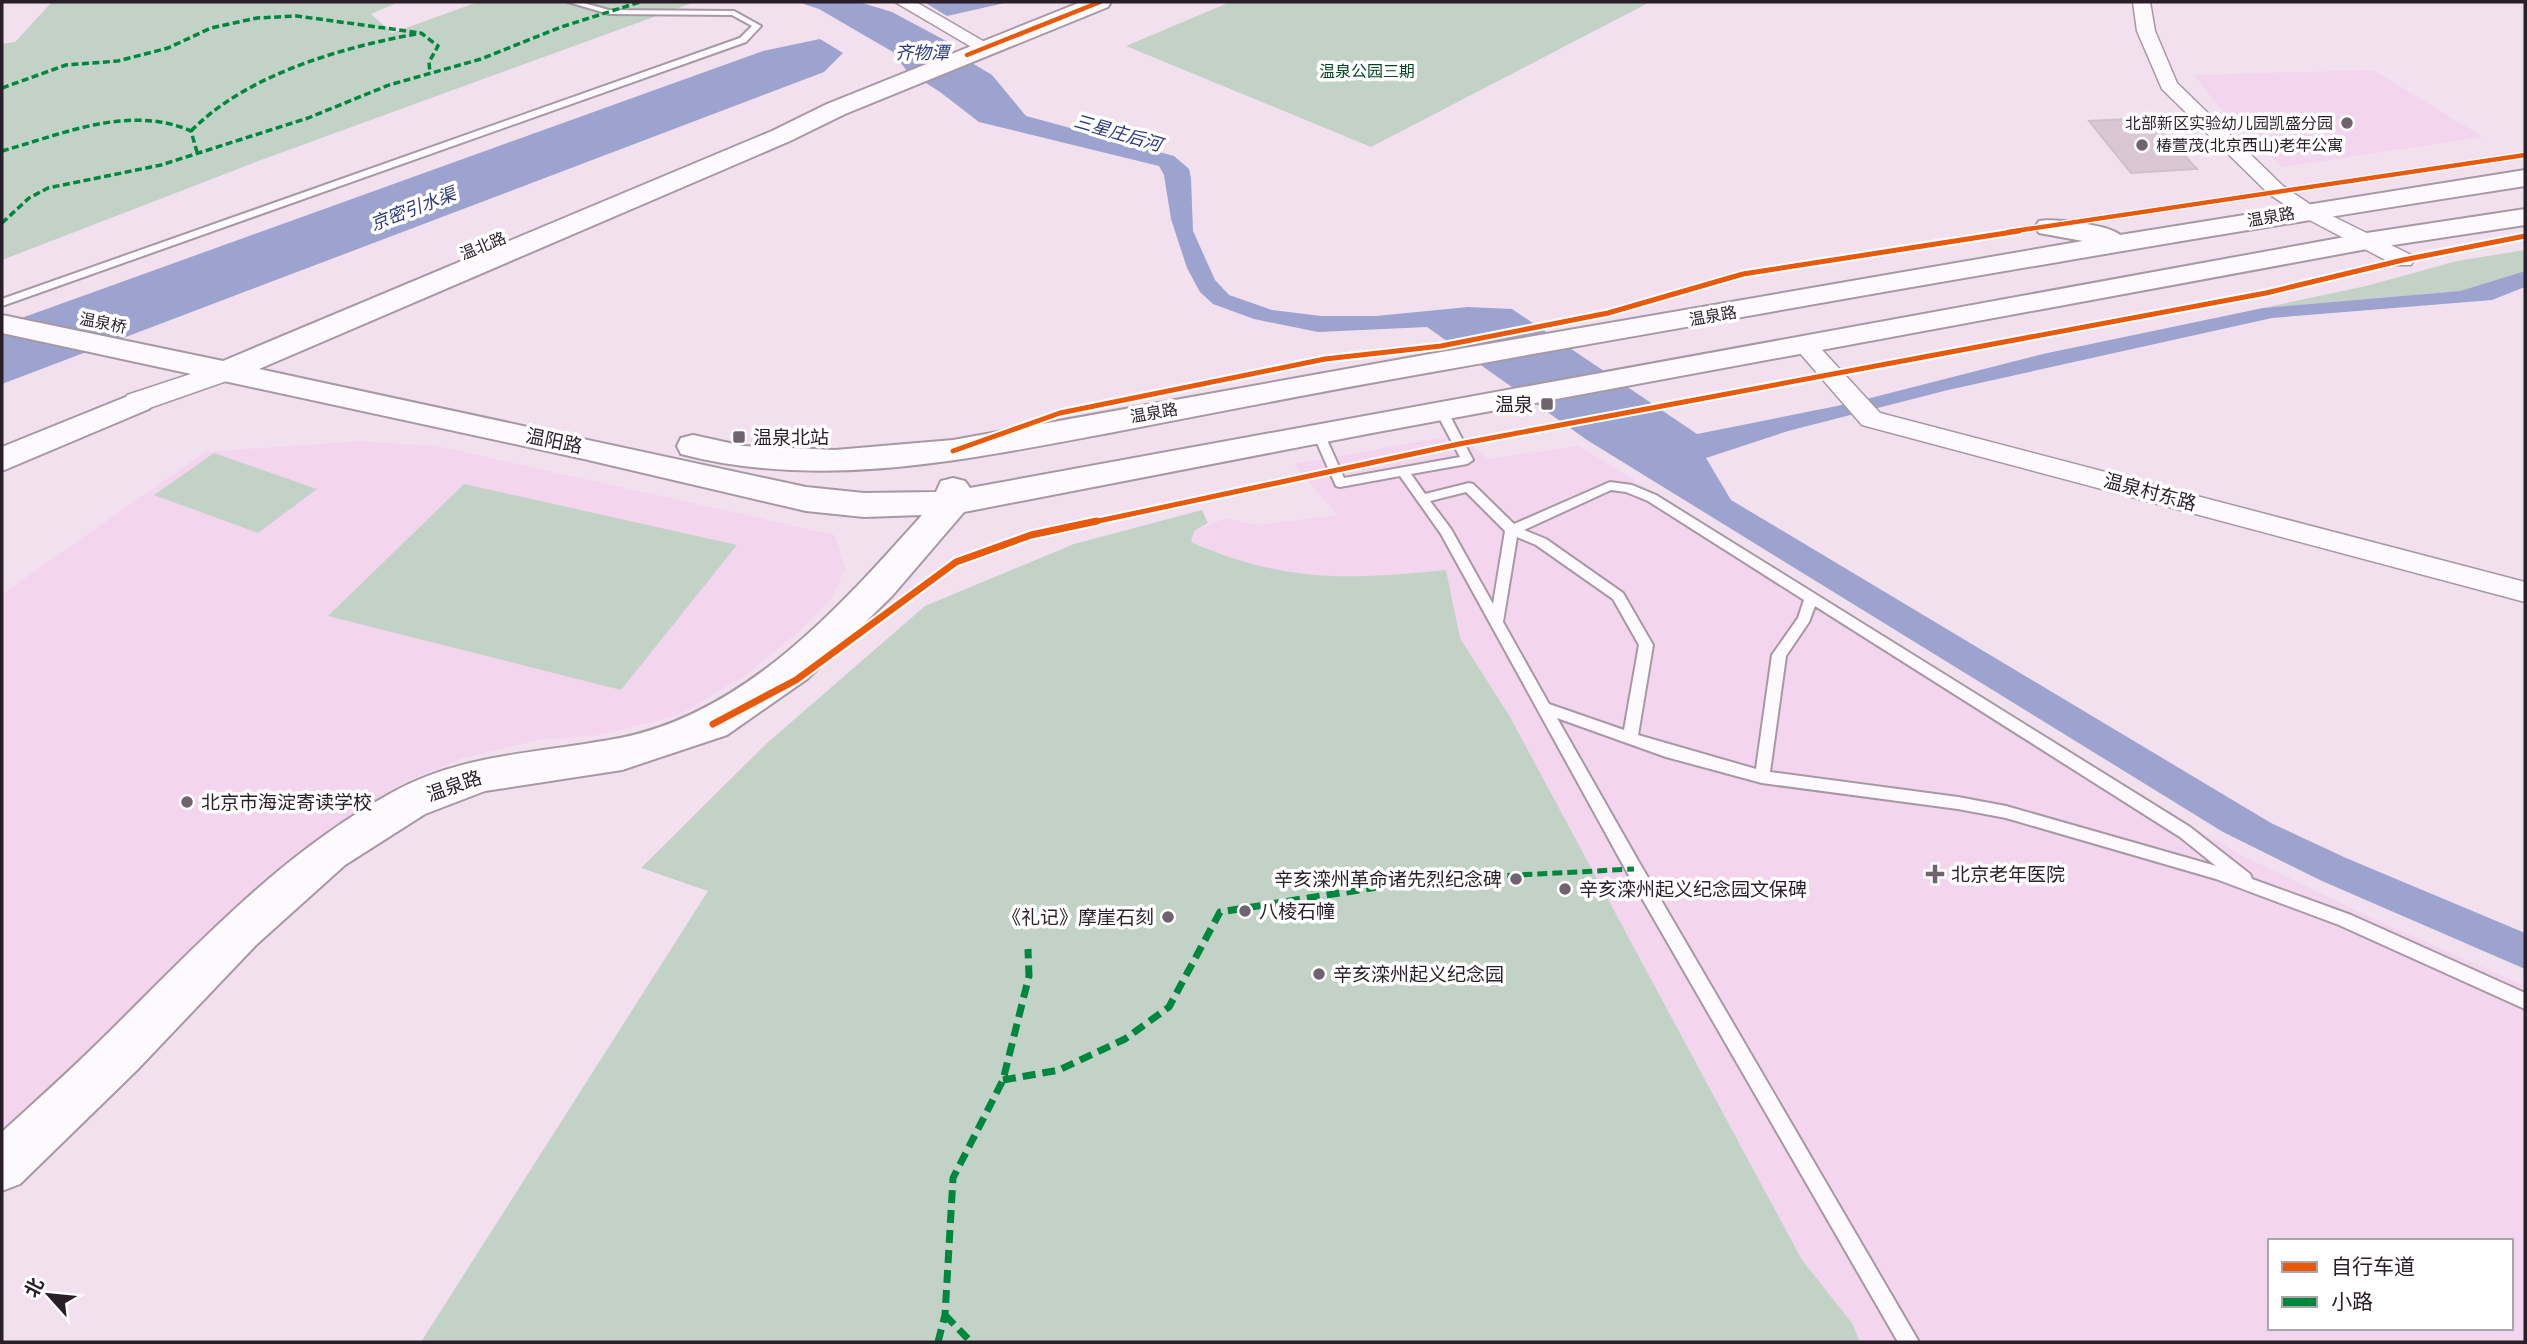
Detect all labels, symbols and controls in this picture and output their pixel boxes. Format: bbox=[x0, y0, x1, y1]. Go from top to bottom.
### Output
water label: 齐物潭 bbox=[895, 42, 952, 64]
park label: 温泉公园三期 bbox=[1319, 62, 1415, 81]
water label: 三星庄后河 bbox=[1072, 110, 1167, 157]
place label: 北部新区实验幼儿园凯盛分园 bbox=[2125, 114, 2333, 133]
marker: 北部新区实验幼儿园凯盛分园 bbox=[2339, 115, 2355, 131]
place label: 椿萱茂(北京西山)老年公寓 bbox=[2156, 136, 2343, 155]
marker: 椿萱茂(北京西山)老年公寓 bbox=[2134, 137, 2150, 153]
water label: 京密引水渠 bbox=[367, 182, 462, 235]
street label: 温泉路 bbox=[2246, 203, 2296, 231]
street label: 温北路 bbox=[457, 228, 509, 264]
street label: 温泉路 bbox=[1688, 302, 1738, 330]
street label: 温泉桥 bbox=[78, 309, 128, 337]
place label: 温泉 bbox=[1495, 393, 1533, 416]
marker: 温泉 bbox=[1539, 396, 1555, 412]
street label: 温泉路 bbox=[1129, 399, 1179, 427]
street label: 温阳路 bbox=[524, 424, 584, 458]
place label: 温泉北站 bbox=[753, 426, 829, 449]
marker: 温泉北站 bbox=[731, 429, 747, 445]
street label: 温泉村东路 bbox=[2101, 469, 2199, 515]
street label: 温泉路 bbox=[423, 766, 485, 806]
place label: 北京市海淀寄读学校 bbox=[201, 791, 372, 814]
marker: 北京市海淀寄读学校 bbox=[179, 794, 195, 810]
place label: 北京老年医院 bbox=[1951, 863, 2065, 886]
marker: 北京老年医院 bbox=[1925, 864, 1945, 884]
place label: 辛亥滦州革命诸先烈纪念碑 bbox=[1274, 868, 1502, 891]
marker: 辛亥滦州革命诸先烈纪念碑 bbox=[1508, 871, 1524, 887]
place label: 辛亥滦州起义纪念园文保碑 bbox=[1579, 878, 1807, 901]
marker: 辛亥滦州起义纪念园文保碑 bbox=[1557, 881, 1573, 897]
place label: 八棱石幢 bbox=[1259, 900, 1335, 923]
marker: 八棱石幢 bbox=[1237, 903, 1253, 919]
place label: 《礼记》摩崖石刻 bbox=[1002, 906, 1154, 929]
marker: 《礼记》摩崖石刻 bbox=[1160, 909, 1176, 925]
place label: 辛亥滦州起义纪念园 bbox=[1333, 963, 1504, 986]
marker: 辛亥滦州起义纪念园 bbox=[1311, 966, 1327, 982]
legend bbox=[2268, 1239, 2513, 1330]
text: 自行车道 bbox=[2331, 1254, 2415, 1279]
north arrow bbox=[14, 1260, 84, 1330]
text: 北 bbox=[20, 1274, 49, 1301]
text: 小路 bbox=[2331, 1289, 2373, 1314]

